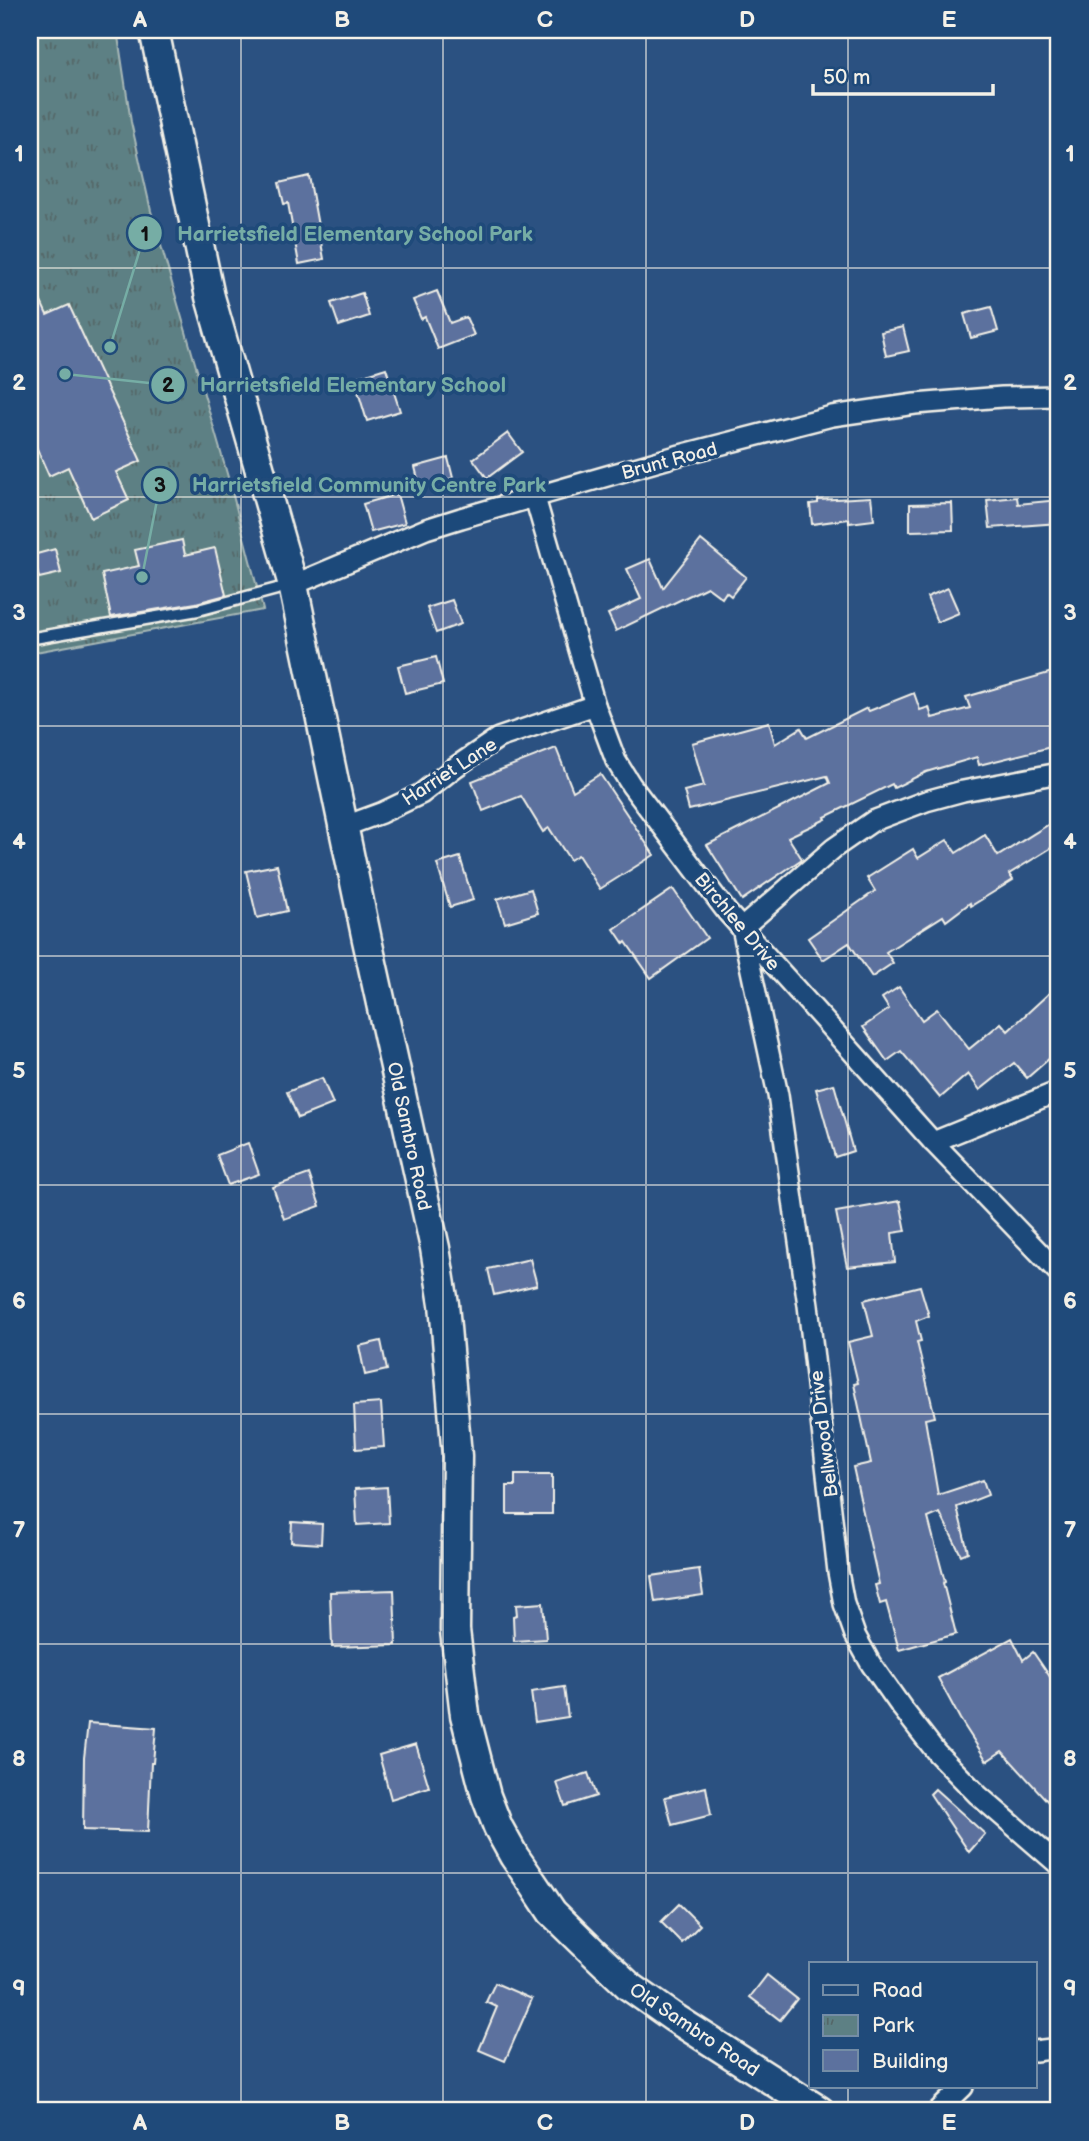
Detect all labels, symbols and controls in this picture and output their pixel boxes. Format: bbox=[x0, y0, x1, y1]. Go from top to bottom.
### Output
text: A bbox=[132, 6, 148, 34]
text: B bbox=[334, 6, 350, 34]
text: C bbox=[537, 6, 553, 34]
text: D bbox=[739, 6, 755, 34]
text: E bbox=[942, 6, 957, 34]
scale bar bbox=[813, 52, 993, 96]
text: 50 m bbox=[823, 65, 870, 90]
text: 1 bbox=[14, 140, 24, 168]
text: 1 bbox=[1065, 140, 1075, 168]
callout: Harrietsfield Elementary School Park bbox=[128, 212, 547, 254]
text: 1 bbox=[141, 222, 149, 247]
text: Harrietsfield Elementary School Park bbox=[177, 222, 533, 247]
callout: Harrietsfield Elementary School bbox=[151, 364, 521, 406]
text: 2 bbox=[12, 369, 26, 397]
text: 2 bbox=[1063, 369, 1077, 397]
text: 2 bbox=[162, 373, 175, 398]
text: Harrietsfield Elementary School bbox=[200, 373, 506, 398]
street label: Brunt Road bbox=[619, 438, 720, 485]
callout: Harrietsfield Community Centre Park bbox=[143, 464, 561, 506]
text: 3 bbox=[154, 473, 166, 498]
text: Harrietsfield Community Centre Park bbox=[192, 473, 546, 498]
text: 3 bbox=[12, 599, 26, 627]
text: 3 bbox=[1063, 599, 1077, 627]
street label: Harriet Lane bbox=[398, 733, 501, 811]
text: 4 bbox=[12, 828, 26, 856]
text: 4 bbox=[1063, 828, 1077, 856]
street label: Birchlee Drive bbox=[689, 868, 785, 976]
text: 5 bbox=[12, 1057, 26, 1085]
text: 5 bbox=[1063, 1057, 1077, 1085]
street label: Old Sambro Road bbox=[382, 1060, 436, 1213]
text: 6 bbox=[12, 1287, 26, 1315]
text: 6 bbox=[1063, 1287, 1077, 1315]
street label: Bellwood Drive bbox=[805, 1369, 844, 1499]
text: 7 bbox=[13, 1516, 26, 1544]
text: 7 bbox=[1064, 1516, 1077, 1544]
text: 8 bbox=[12, 1745, 26, 1773]
text: 8 bbox=[1063, 1745, 1077, 1773]
legend bbox=[809, 1962, 1036, 2088]
text: 9 bbox=[12, 1975, 26, 2003]
text: 9 bbox=[1063, 1975, 1077, 2003]
street label: Old Sambro Road bbox=[625, 1978, 763, 2082]
text: Road bbox=[872, 1978, 923, 2003]
text: Park bbox=[872, 2013, 915, 2038]
text: Building bbox=[872, 2049, 948, 2074]
text: A bbox=[132, 2109, 148, 2137]
text: B bbox=[334, 2109, 350, 2137]
text: C bbox=[537, 2109, 553, 2137]
text: D bbox=[739, 2109, 755, 2137]
text: E bbox=[942, 2109, 957, 2137]

